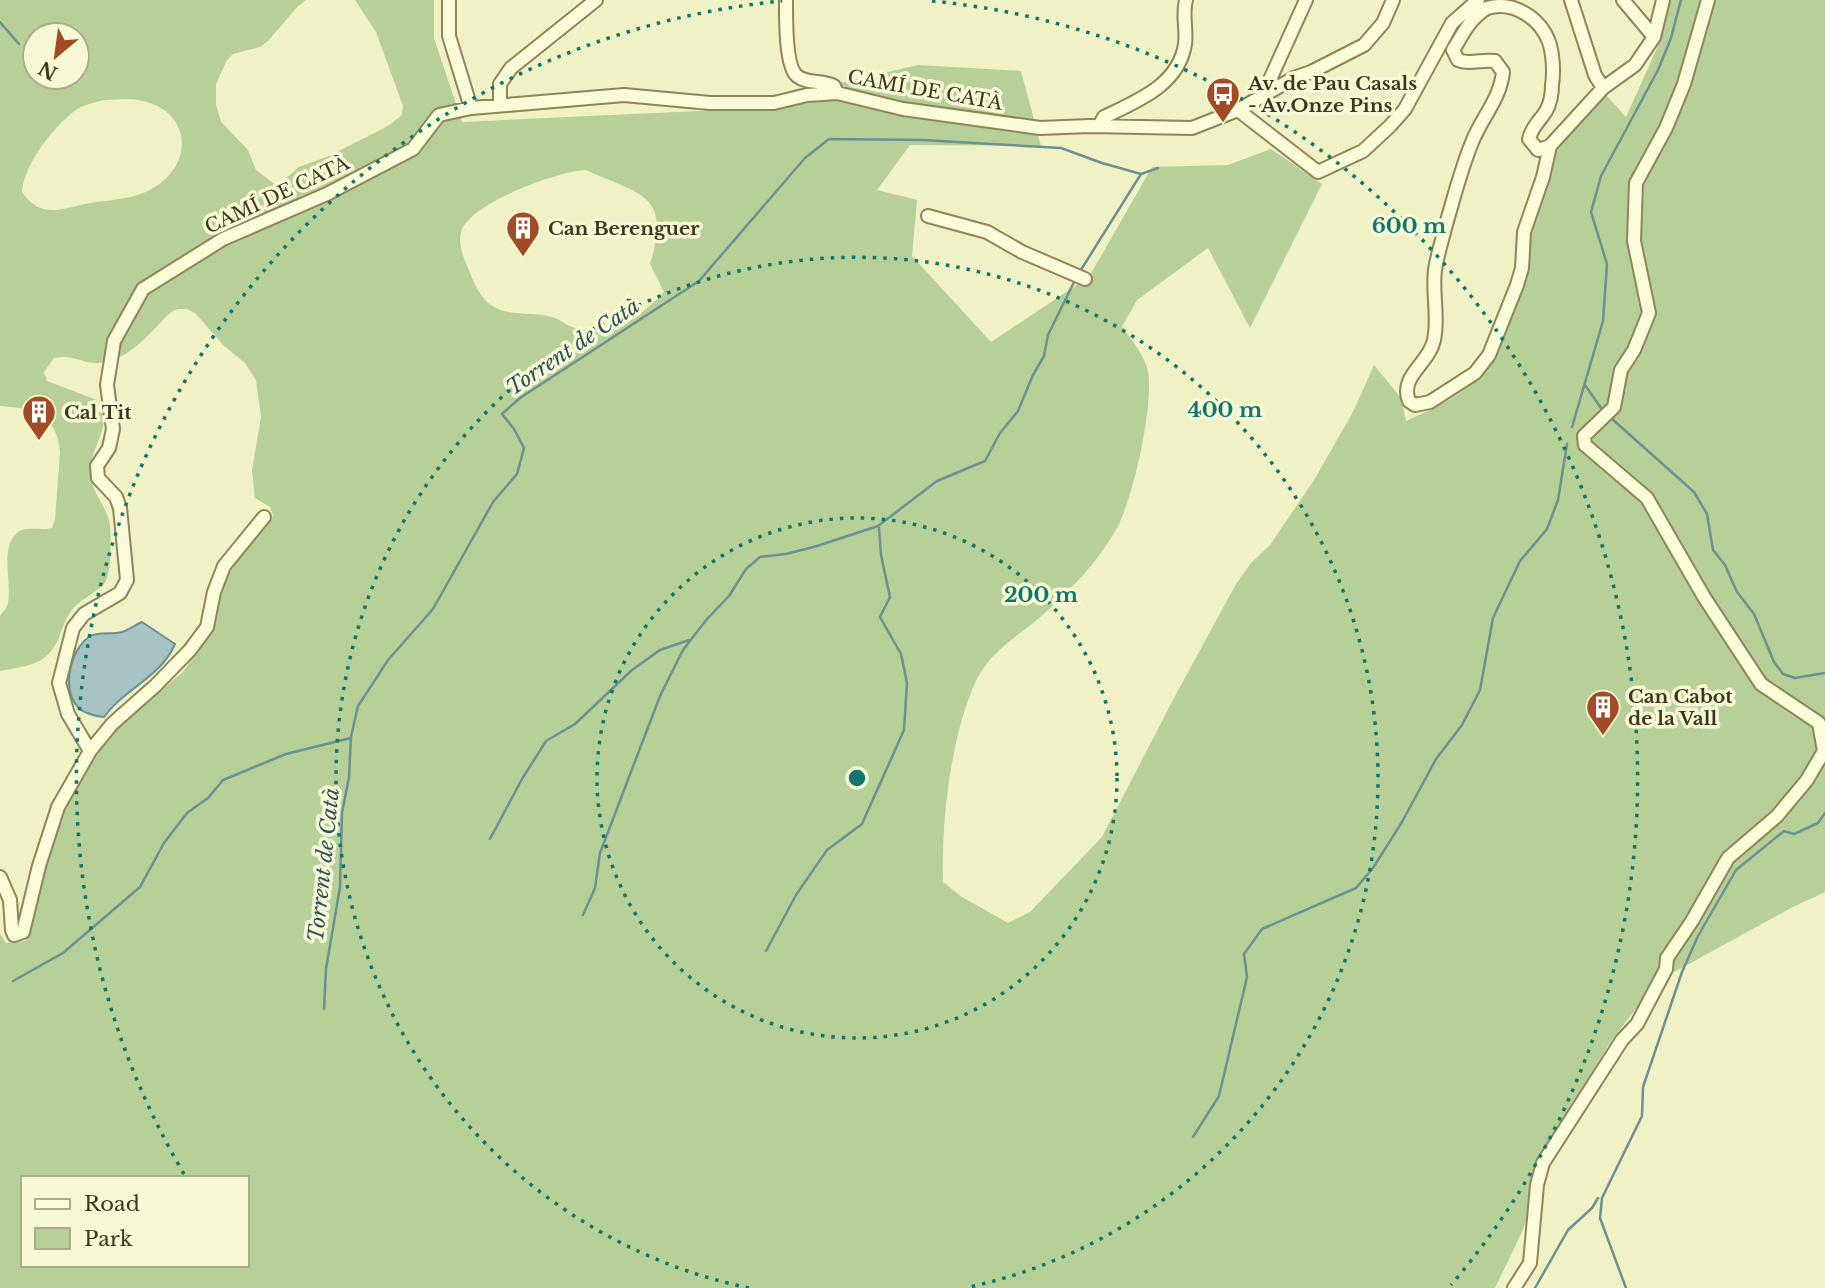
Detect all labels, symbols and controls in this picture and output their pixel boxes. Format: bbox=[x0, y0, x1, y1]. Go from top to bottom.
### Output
north arrow bbox=[21, 21, 91, 91]
text: N bbox=[34, 56, 61, 85]
street label: CAMÍ DE CATÀ bbox=[846, 65, 1005, 115]
place label: Av. de Pau Casals - Av.Onze Pins bbox=[1247, 72, 1417, 117]
bus stop icon: Av. de Pau Casals - Av.Onze Pins bbox=[1204, 75, 1242, 124]
street label: CAMÍ DE CATÀ bbox=[201, 151, 353, 239]
building icon: Can Berenguer bbox=[504, 209, 542, 258]
text: 600 m bbox=[1372, 213, 1446, 239]
place label: Can Berenguer bbox=[548, 217, 700, 240]
water label: Torrent de Catà bbox=[502, 293, 644, 401]
building icon: Cal Tit bbox=[20, 393, 58, 442]
text: 400 m bbox=[1188, 397, 1262, 423]
place label: Cal Tit bbox=[64, 401, 132, 424]
text: 200 m bbox=[1004, 582, 1078, 608]
place label: Can Cabot de la Vall bbox=[1628, 685, 1733, 730]
building icon: Can Cabot de la Vall bbox=[1584, 688, 1622, 737]
centre of rings bbox=[845, 766, 869, 790]
water label: Torrent de Catà bbox=[303, 787, 345, 943]
legend bbox=[21, 1176, 248, 1267]
text: Road bbox=[84, 1191, 140, 1217]
text: Park bbox=[84, 1226, 133, 1252]

